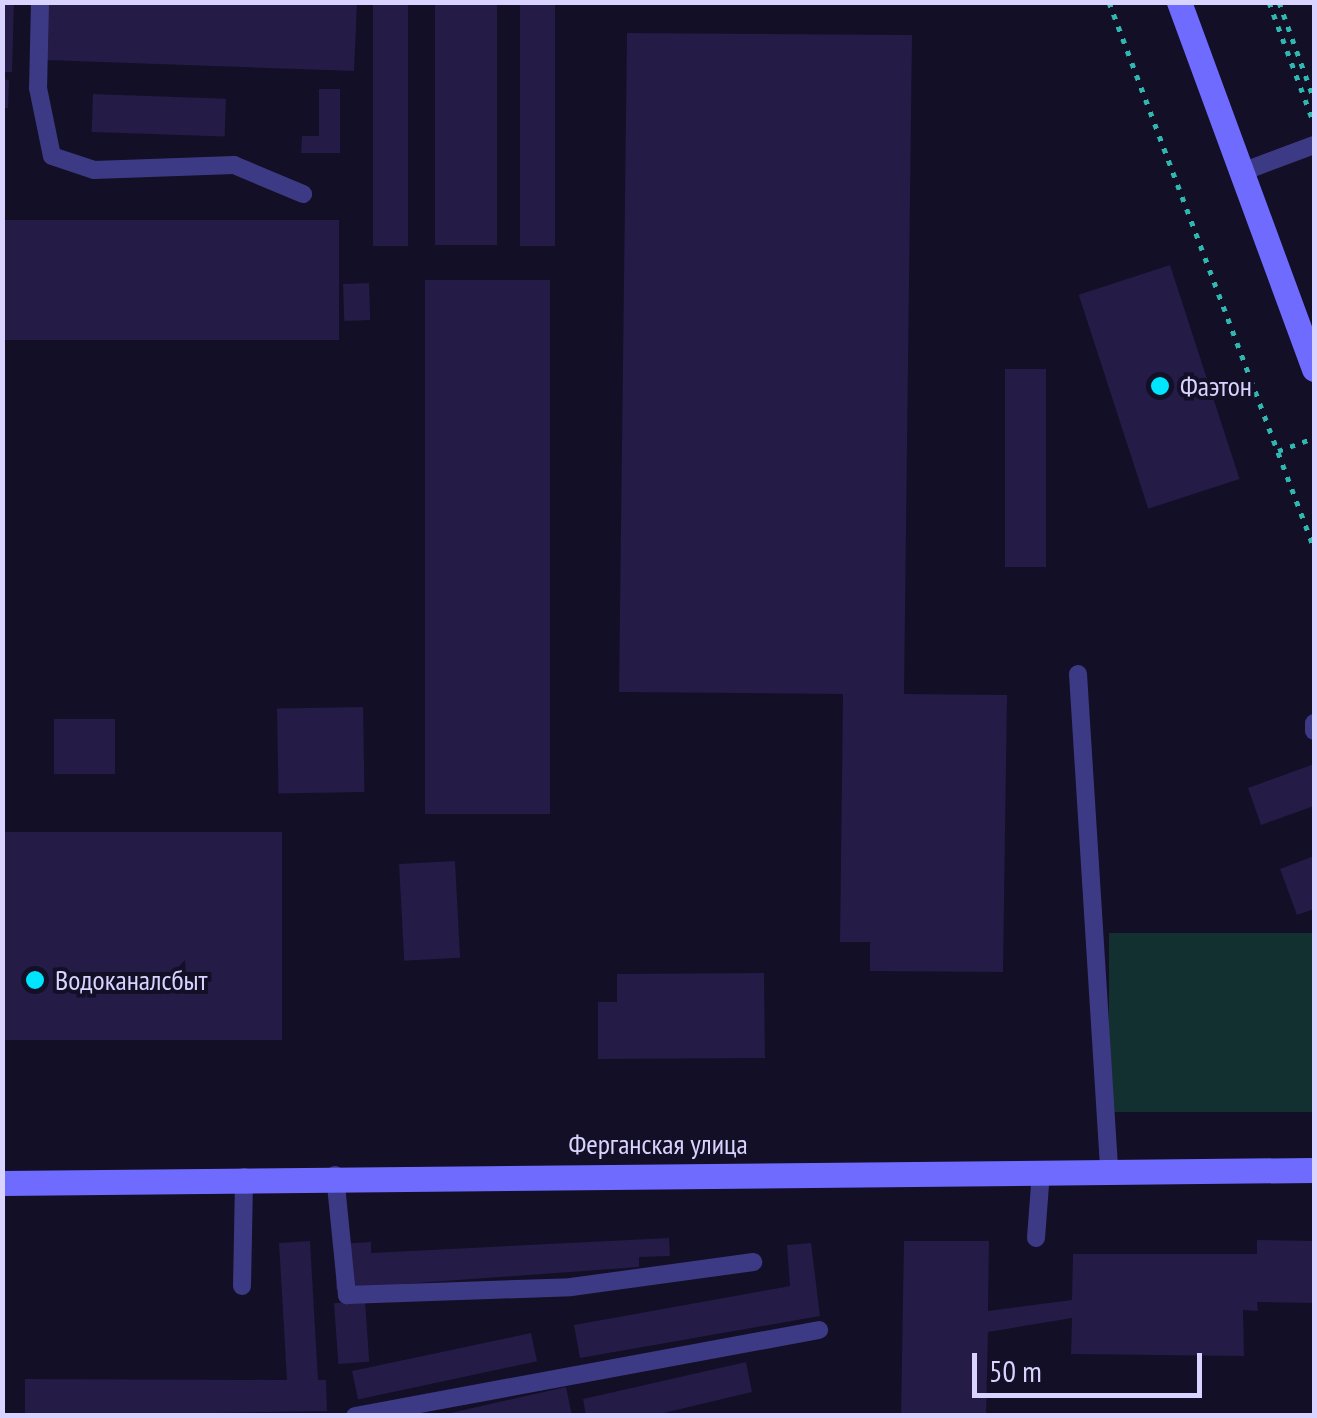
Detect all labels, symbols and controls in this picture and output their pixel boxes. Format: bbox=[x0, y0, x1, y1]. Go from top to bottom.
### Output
place label: Фаэтон bbox=[1180, 369, 1252, 403]
marker: Фаэтон bbox=[1149, 375, 1171, 397]
place label: Водоканалсбыт bbox=[55, 963, 208, 997]
marker: Водоканалсбыт bbox=[24, 969, 46, 991]
street label: Ферганская улица bbox=[568, 1127, 748, 1161]
scale bar bbox=[977, 1333, 1207, 1395]
text: 50 m bbox=[989, 1351, 1042, 1390]

